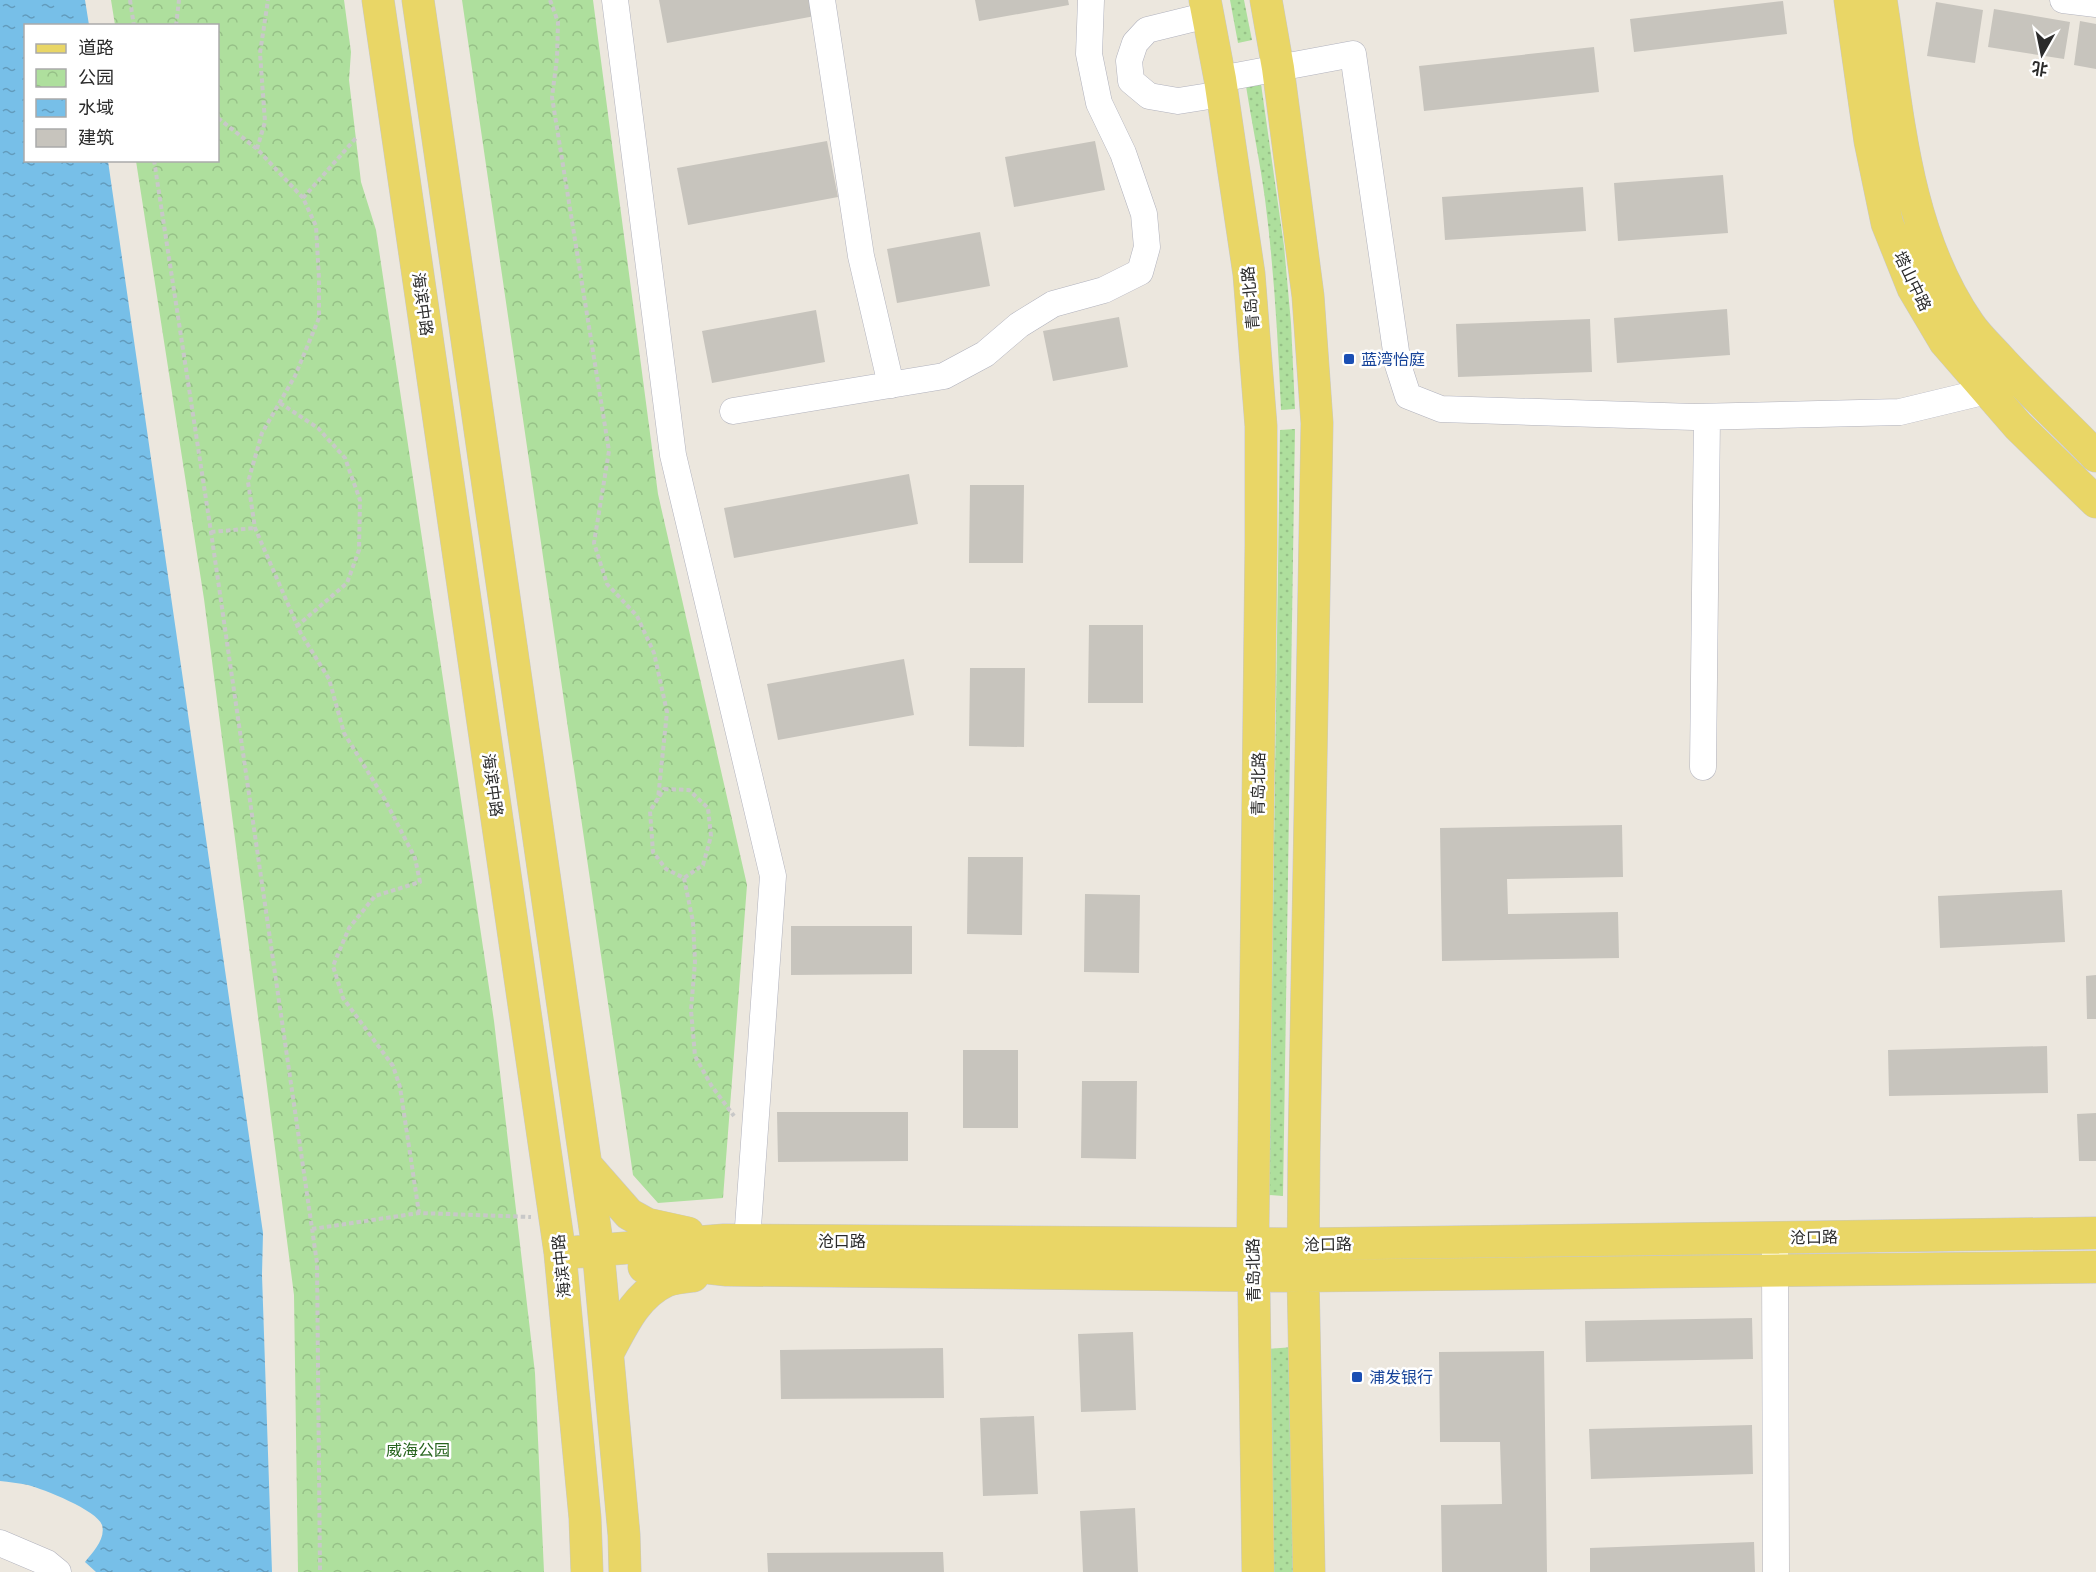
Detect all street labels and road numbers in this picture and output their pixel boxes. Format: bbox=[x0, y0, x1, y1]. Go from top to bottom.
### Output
street label: 塔山中路 bbox=[1890, 248, 1936, 314]
street label: 青岛北路 bbox=[1237, 265, 1263, 331]
street label: 海滨中路 bbox=[409, 271, 437, 337]
street label: 海滨中路 bbox=[479, 752, 507, 818]
street label: 青岛北路 bbox=[1247, 752, 1269, 816]
street label: 沧口路 bbox=[1790, 1227, 1838, 1247]
street label: 沧口路 bbox=[818, 1231, 866, 1251]
street label: 海滨中路 bbox=[548, 1233, 574, 1299]
street label: 沧口路 bbox=[1304, 1234, 1352, 1254]
street label: 青岛北路 bbox=[1242, 1238, 1264, 1302]

